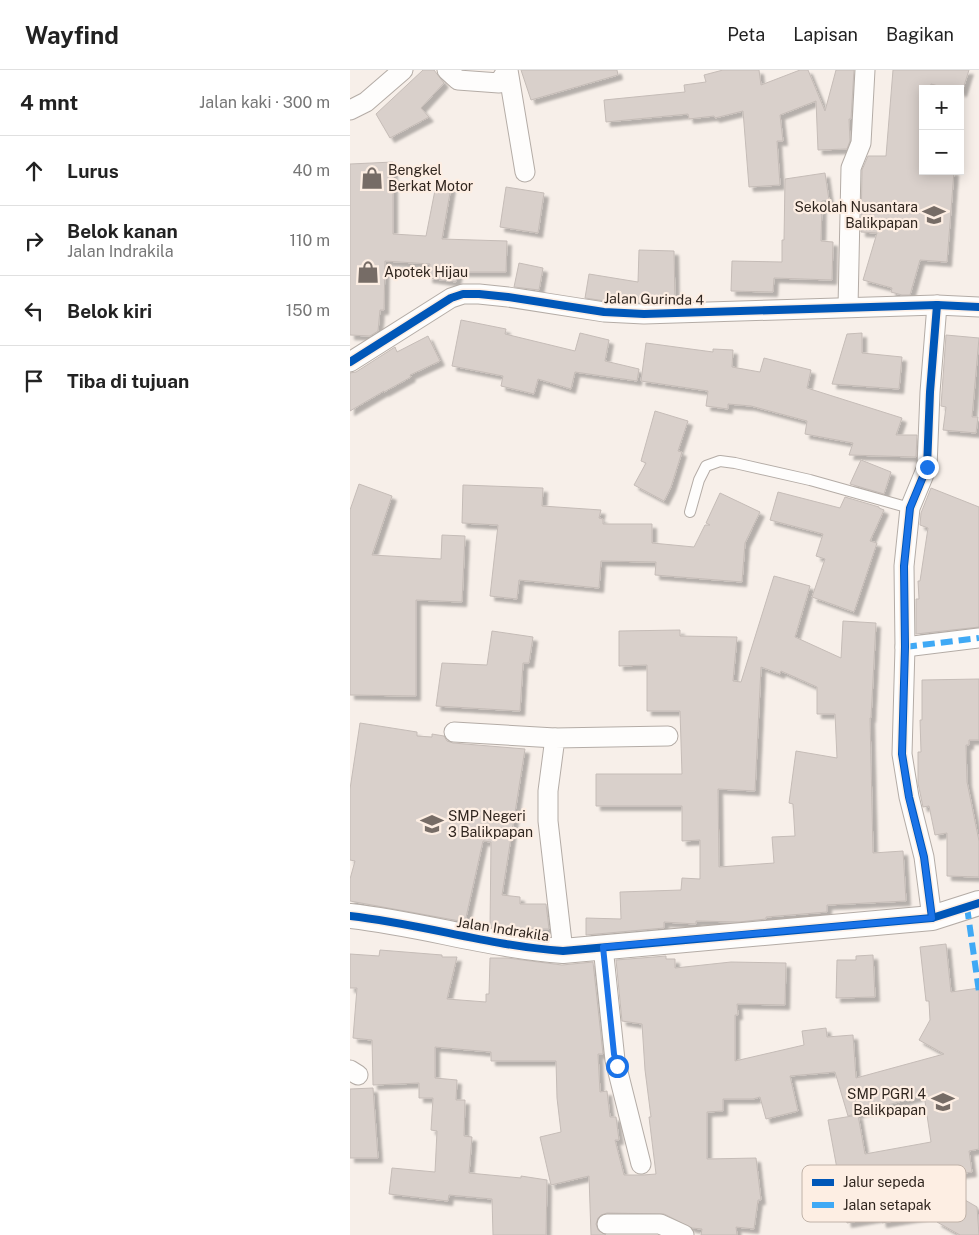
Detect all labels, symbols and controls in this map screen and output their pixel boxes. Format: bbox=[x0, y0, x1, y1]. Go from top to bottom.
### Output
text: Wayfind bbox=[25, 21, 119, 49]
text: Peta bbox=[727, 24, 765, 45]
text: Lapisan bbox=[793, 24, 858, 45]
text: Bagikan bbox=[886, 24, 954, 45]
map controls bbox=[919, 85, 964, 175]
button: + bbox=[919, 85, 964, 130]
text: 4 mnt bbox=[20, 90, 78, 115]
text: Jalan kaki · 300 m bbox=[199, 93, 330, 112]
button: − bbox=[919, 130, 964, 175]
icon: ahead bbox=[20, 157, 48, 185]
text: Lurus bbox=[67, 160, 119, 182]
text: 40 m bbox=[292, 161, 330, 180]
place label: Bengkel Berkat Motor bbox=[388, 162, 473, 194]
shop icon: Bengkel Berkat Motor bbox=[359, 165, 385, 191]
place label: Sekolah Nusantara Balikpapan bbox=[794, 199, 918, 231]
school or university icon: Sekolah Nusantara Balikpapan bbox=[921, 202, 947, 228]
text: Belok kanan bbox=[67, 220, 178, 242]
icon: right bbox=[20, 227, 48, 255]
text: 110 m bbox=[289, 231, 330, 250]
text: Jalan Indrakila bbox=[67, 242, 174, 261]
shop icon: Apotek Hijau bbox=[355, 259, 381, 285]
place label: Apotek Hijau bbox=[384, 264, 468, 280]
street label: Jalan Gurinda 4 bbox=[604, 290, 705, 308]
icon: left bbox=[20, 297, 48, 325]
text: Belok kiri bbox=[67, 300, 152, 322]
text: 150 m bbox=[286, 301, 330, 320]
icon: arrive bbox=[20, 367, 48, 395]
text: Tiba di tujuan bbox=[67, 370, 189, 392]
route end bbox=[916, 456, 939, 479]
place label: SMP Negeri 3 Balikpapan bbox=[448, 808, 533, 840]
school or university icon: SMP Negeri 3 Balikpapan bbox=[419, 811, 445, 837]
street label: Jalan Indrakila bbox=[456, 914, 550, 944]
route start bbox=[606, 1055, 629, 1078]
place label: SMP PGRI 4 Balikpapan bbox=[847, 1086, 926, 1118]
school or university icon: SMP PGRI 4 Balikpapan bbox=[930, 1089, 956, 1115]
legend bbox=[802, 1165, 966, 1222]
text: Jalur sepeda bbox=[843, 1174, 925, 1190]
text: Jalan setapak bbox=[843, 1197, 931, 1213]

